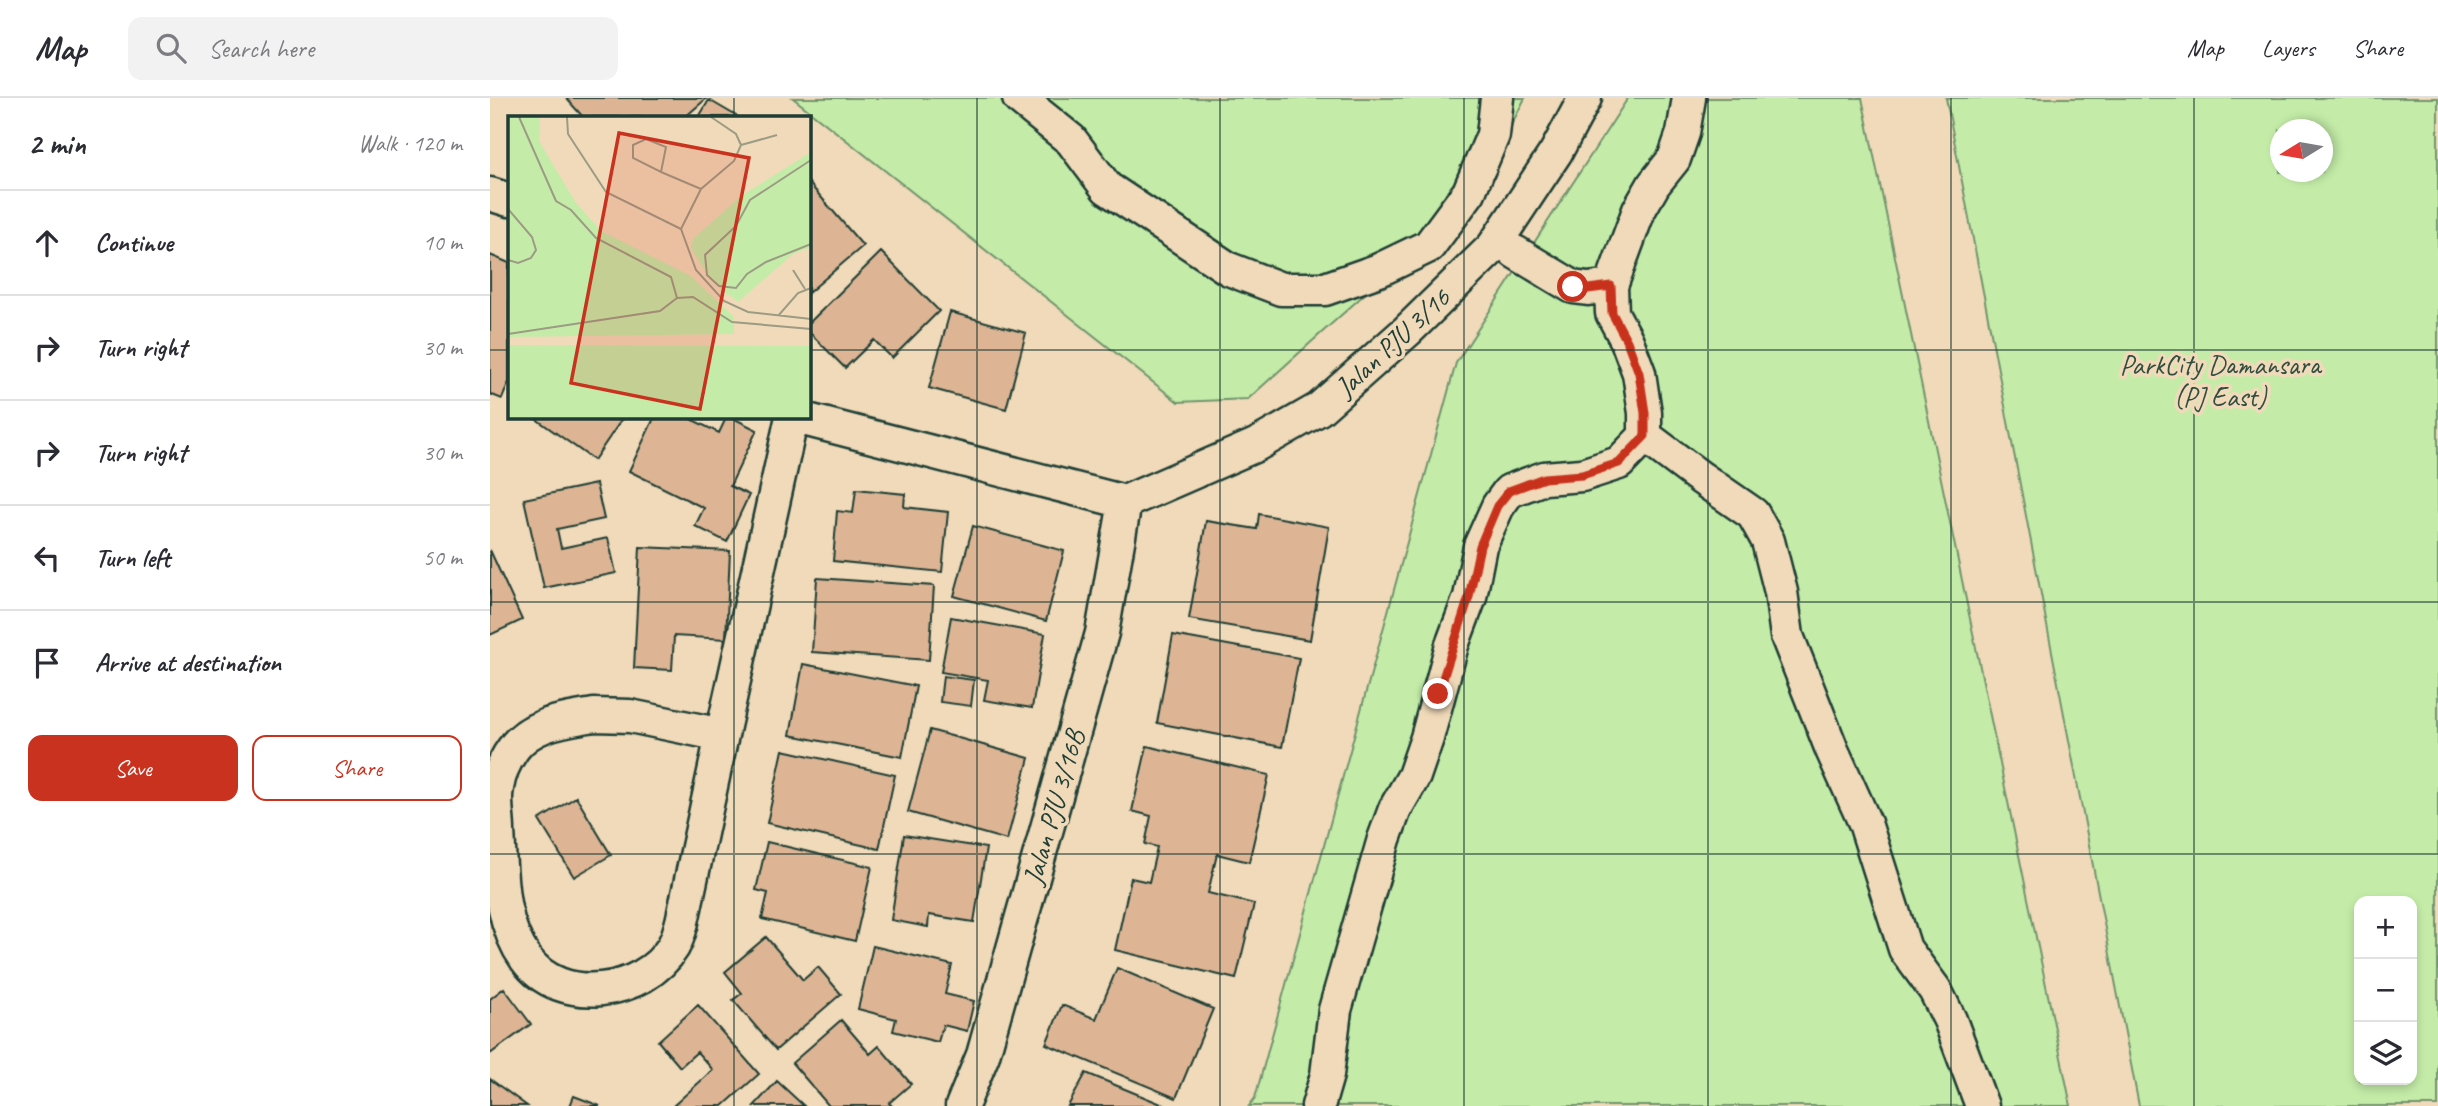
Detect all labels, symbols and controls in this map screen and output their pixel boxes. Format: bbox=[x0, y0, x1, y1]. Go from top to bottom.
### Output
search box bbox=[128, 17, 618, 80]
text: Map bbox=[35, 27, 86, 69]
icon: search bbox=[152, 29, 190, 67]
text: Search here bbox=[208, 32, 314, 65]
text: Map bbox=[2187, 33, 2224, 63]
text: Layers bbox=[2262, 33, 2315, 63]
text: Share bbox=[2353, 33, 2403, 63]
inset map bbox=[508, 116, 810, 418]
north arrow bbox=[2270, 119, 2333, 182]
text: 2 min bbox=[28, 125, 85, 163]
text: Walk · 120 m bbox=[358, 129, 462, 158]
icon: ahead bbox=[28, 224, 66, 262]
text: Continue bbox=[95, 226, 173, 259]
text: 10 m bbox=[423, 228, 462, 257]
route start bbox=[1557, 271, 1588, 302]
street label: Jalan PJU 3/16 bbox=[1326, 279, 1458, 406]
icon: right bbox=[28, 329, 66, 367]
text: Turn right bbox=[95, 331, 186, 364]
text: 30 m bbox=[423, 333, 462, 362]
park label: ParkCity Damansara (PJ East) bbox=[2120, 347, 2323, 414]
icon: right bbox=[28, 434, 66, 472]
text: Turn right bbox=[95, 436, 186, 469]
text: 30 m bbox=[423, 438, 462, 467]
icon: left bbox=[28, 539, 66, 577]
text: Turn left bbox=[95, 541, 170, 574]
text: 50 m bbox=[423, 543, 462, 572]
icon: arrive bbox=[28, 644, 66, 682]
text: Arrive at destination bbox=[95, 646, 281, 679]
route end bbox=[1422, 678, 1453, 709]
street label: Jalan PJU 3/16B bbox=[1014, 724, 1093, 890]
button: Save bbox=[28, 735, 238, 801]
button: Share bbox=[252, 735, 462, 801]
map controls bbox=[2354, 896, 2417, 1085]
button: + bbox=[2354, 896, 2417, 959]
button: − bbox=[2354, 959, 2417, 1022]
button: layers bbox=[2354, 1022, 2417, 1085]

